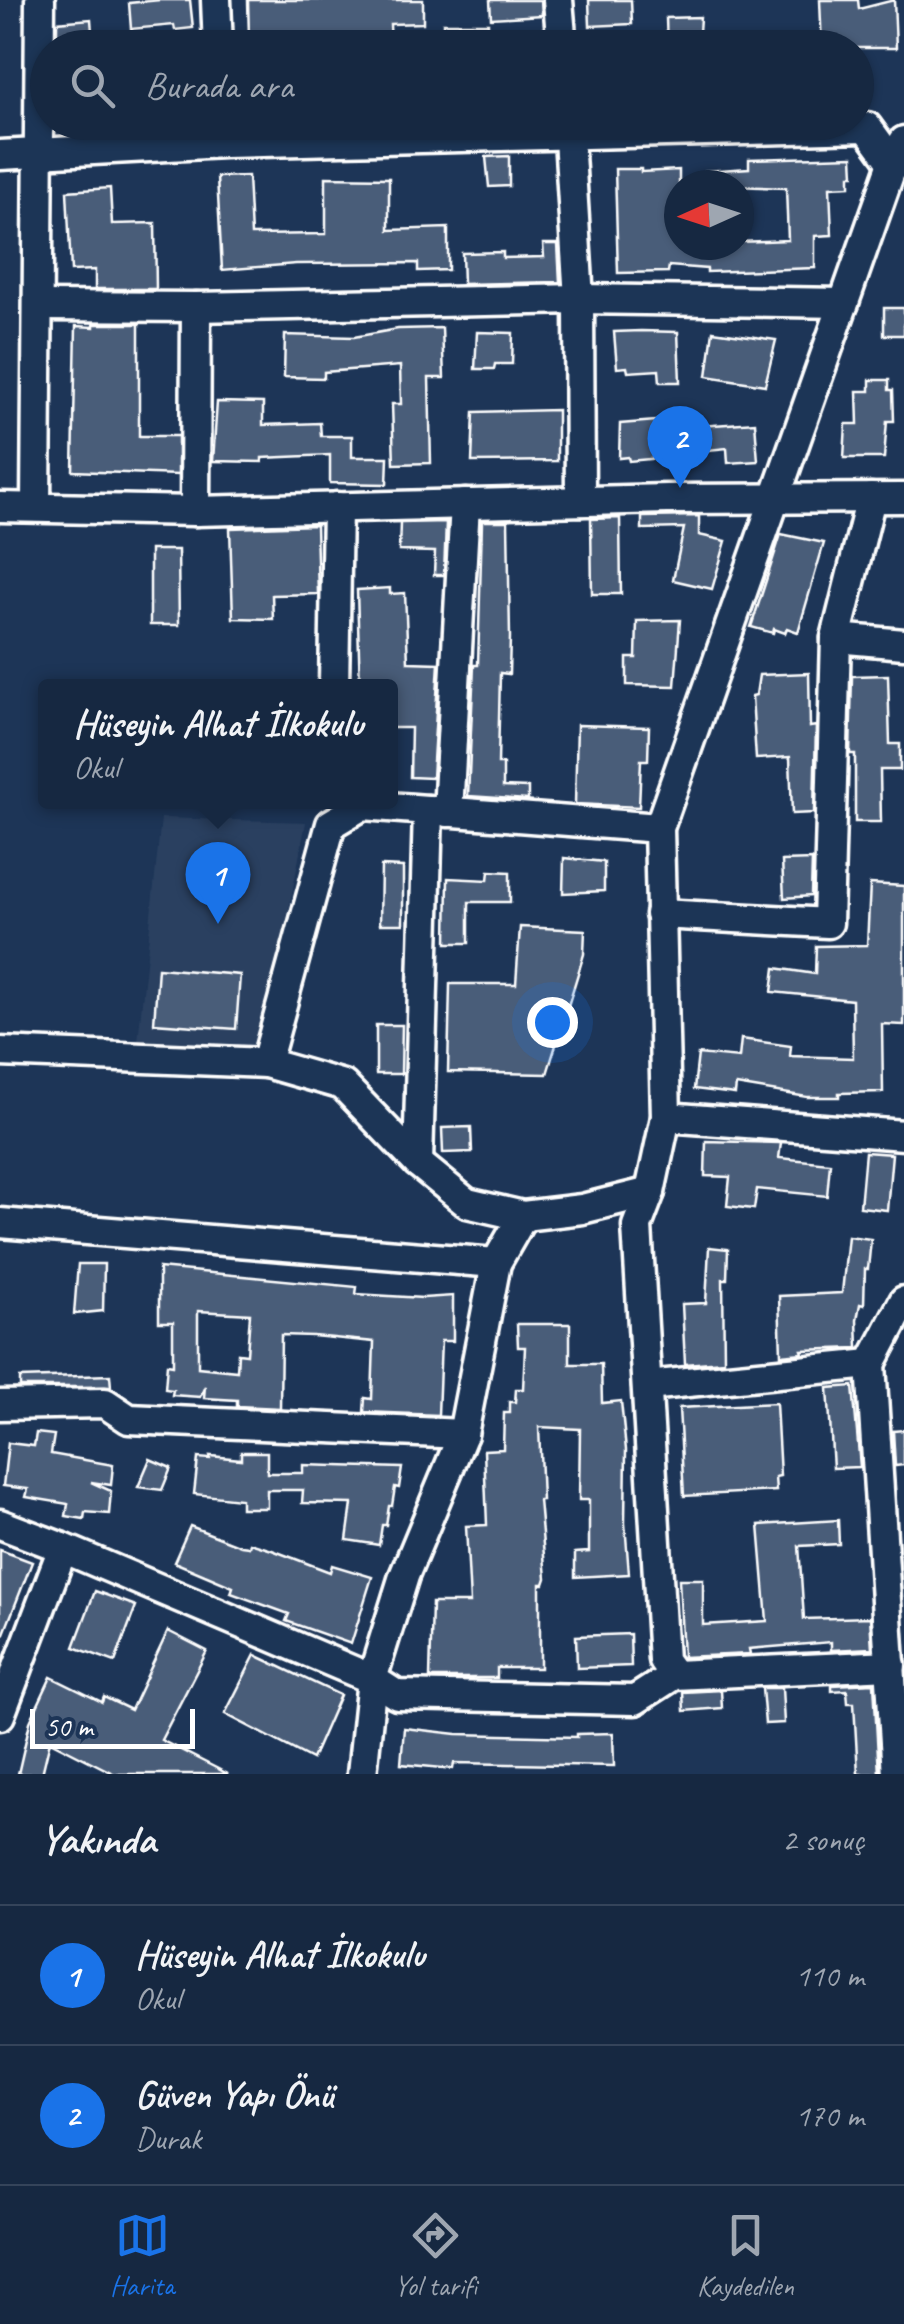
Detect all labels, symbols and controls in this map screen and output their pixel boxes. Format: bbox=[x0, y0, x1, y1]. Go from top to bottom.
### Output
search box bbox=[30, 30, 874, 140]
icon: search bbox=[65, 58, 120, 113]
text: Burada ara bbox=[145, 62, 293, 109]
north arrow bbox=[664, 170, 754, 260]
pin: 2 bbox=[648, 406, 712, 488]
popup bbox=[38, 679, 398, 809]
text: Hüseyin Alhat İlkokulu bbox=[73, 700, 363, 747]
text: Okul bbox=[73, 747, 119, 788]
pin: 1 bbox=[186, 842, 250, 924]
your location bbox=[527, 997, 578, 1048]
scale bar bbox=[30, 1704, 195, 1748]
text: 50 m bbox=[45, 1709, 93, 1744]
text: Yakında bbox=[40, 1813, 155, 1866]
text: 2 sonuç bbox=[782, 1819, 864, 1860]
text: Hüseyin Alhat İlkokulu bbox=[135, 1931, 424, 1978]
text: 1 bbox=[65, 1955, 80, 1996]
text: 110 m bbox=[795, 1955, 864, 1996]
text: Okul bbox=[135, 1978, 180, 2019]
text: Güven Yapı Önü bbox=[135, 2071, 333, 2118]
text: 2 bbox=[65, 2095, 80, 2136]
text: 170 m bbox=[795, 2095, 864, 2136]
text: Durak bbox=[135, 2118, 201, 2159]
tab: Harita bbox=[110, 2208, 174, 2303]
tab: Yol tarifi bbox=[394, 2208, 477, 2303]
tab: Kaydedilen bbox=[697, 2208, 794, 2303]

